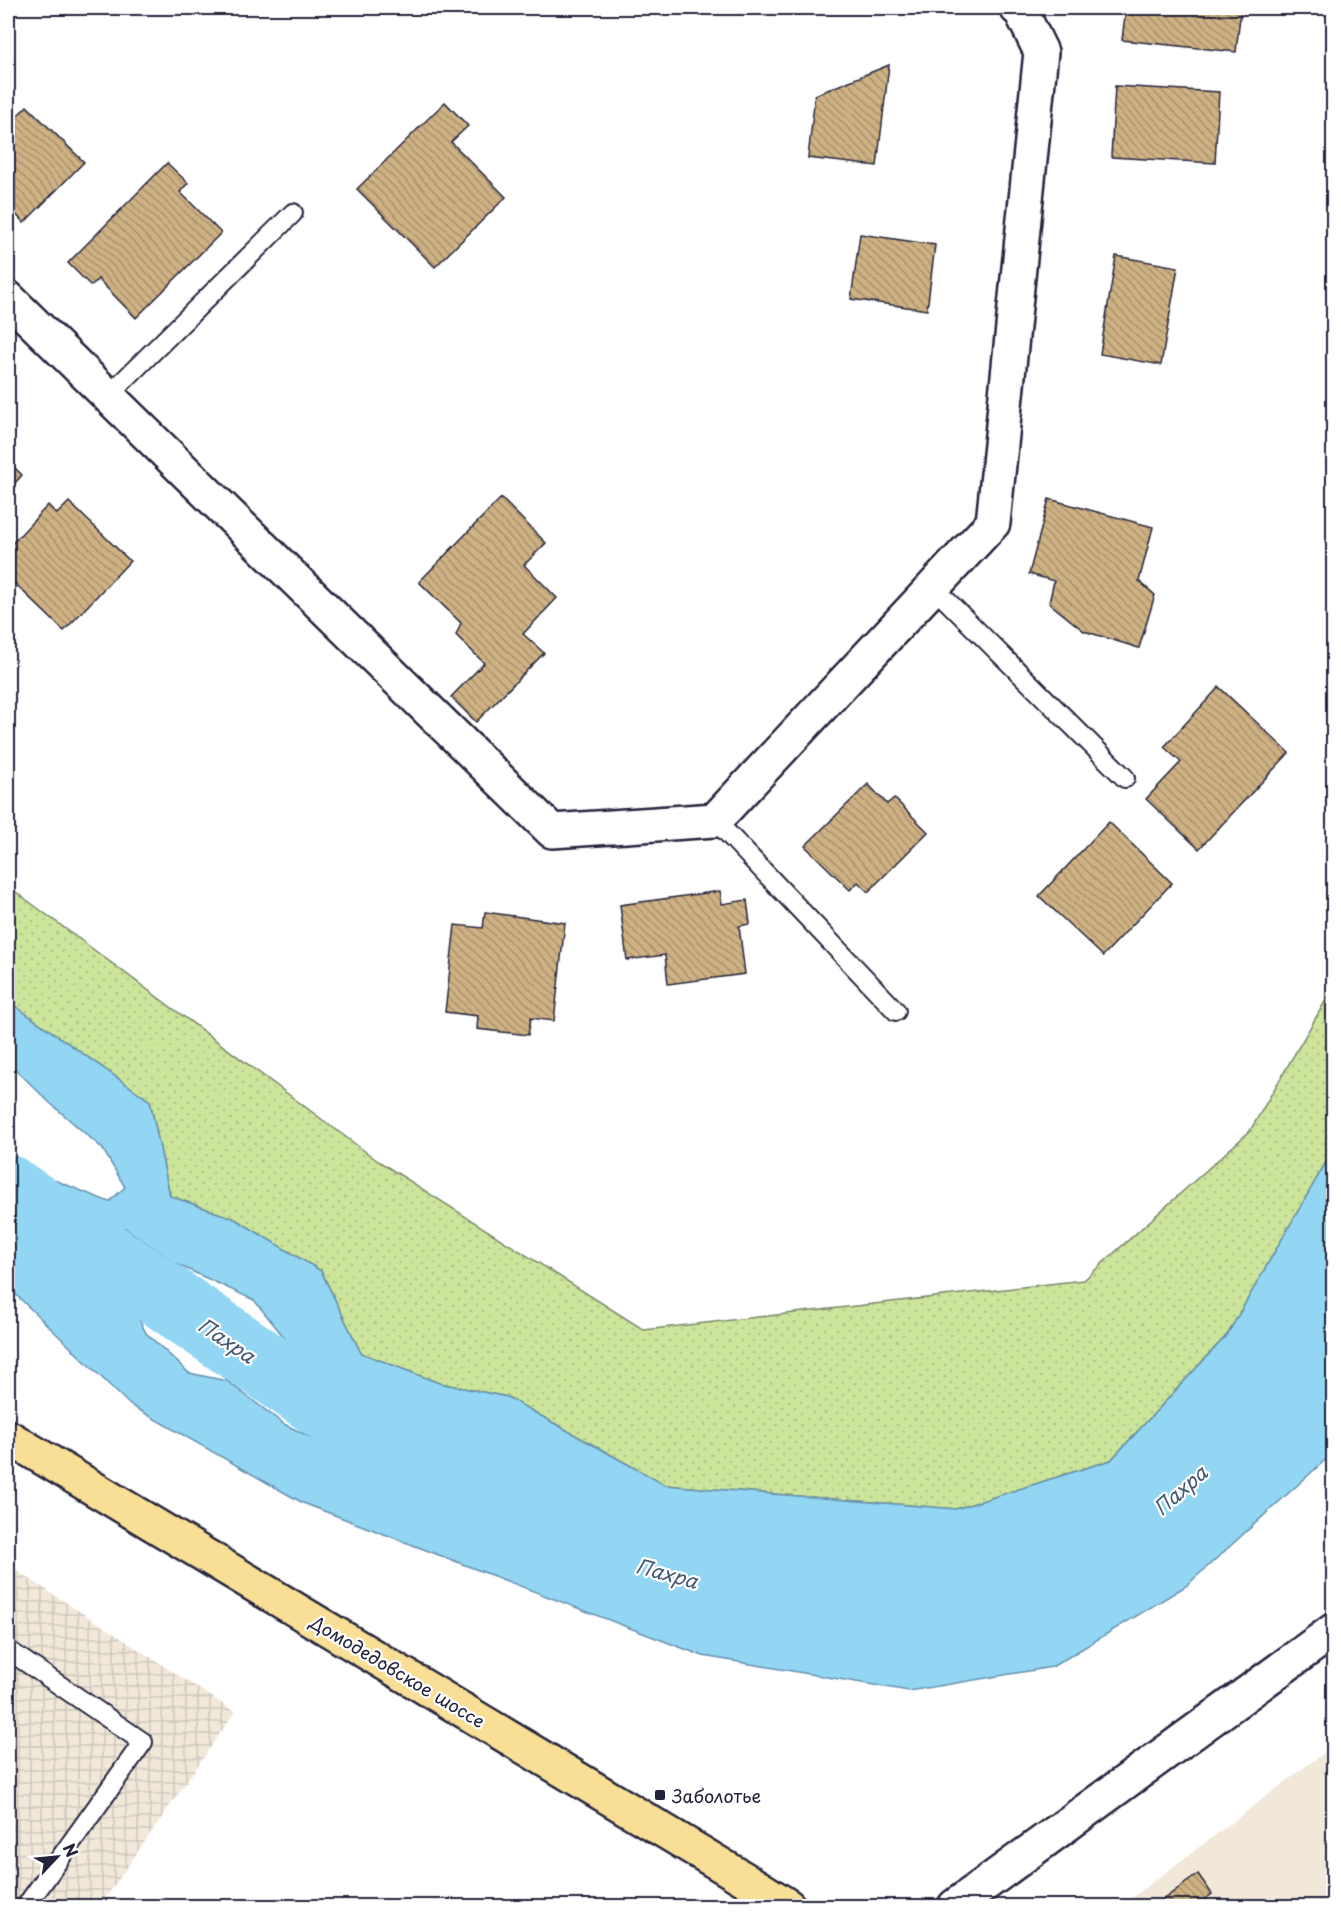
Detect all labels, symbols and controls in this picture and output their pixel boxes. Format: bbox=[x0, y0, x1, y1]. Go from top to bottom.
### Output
water label: Пахра bbox=[192, 1310, 263, 1371]
water label: Пахра bbox=[1146, 1457, 1215, 1522]
water label: Пахра bbox=[633, 1550, 703, 1596]
street label: Домодедовское шоссе bbox=[305, 1607, 491, 1734]
place label: Заболотье bbox=[671, 1782, 761, 1809]
marker: Заболотье bbox=[653, 1788, 667, 1802]
north arrow bbox=[27, 1827, 87, 1887]
text: N bbox=[58, 1839, 85, 1861]

